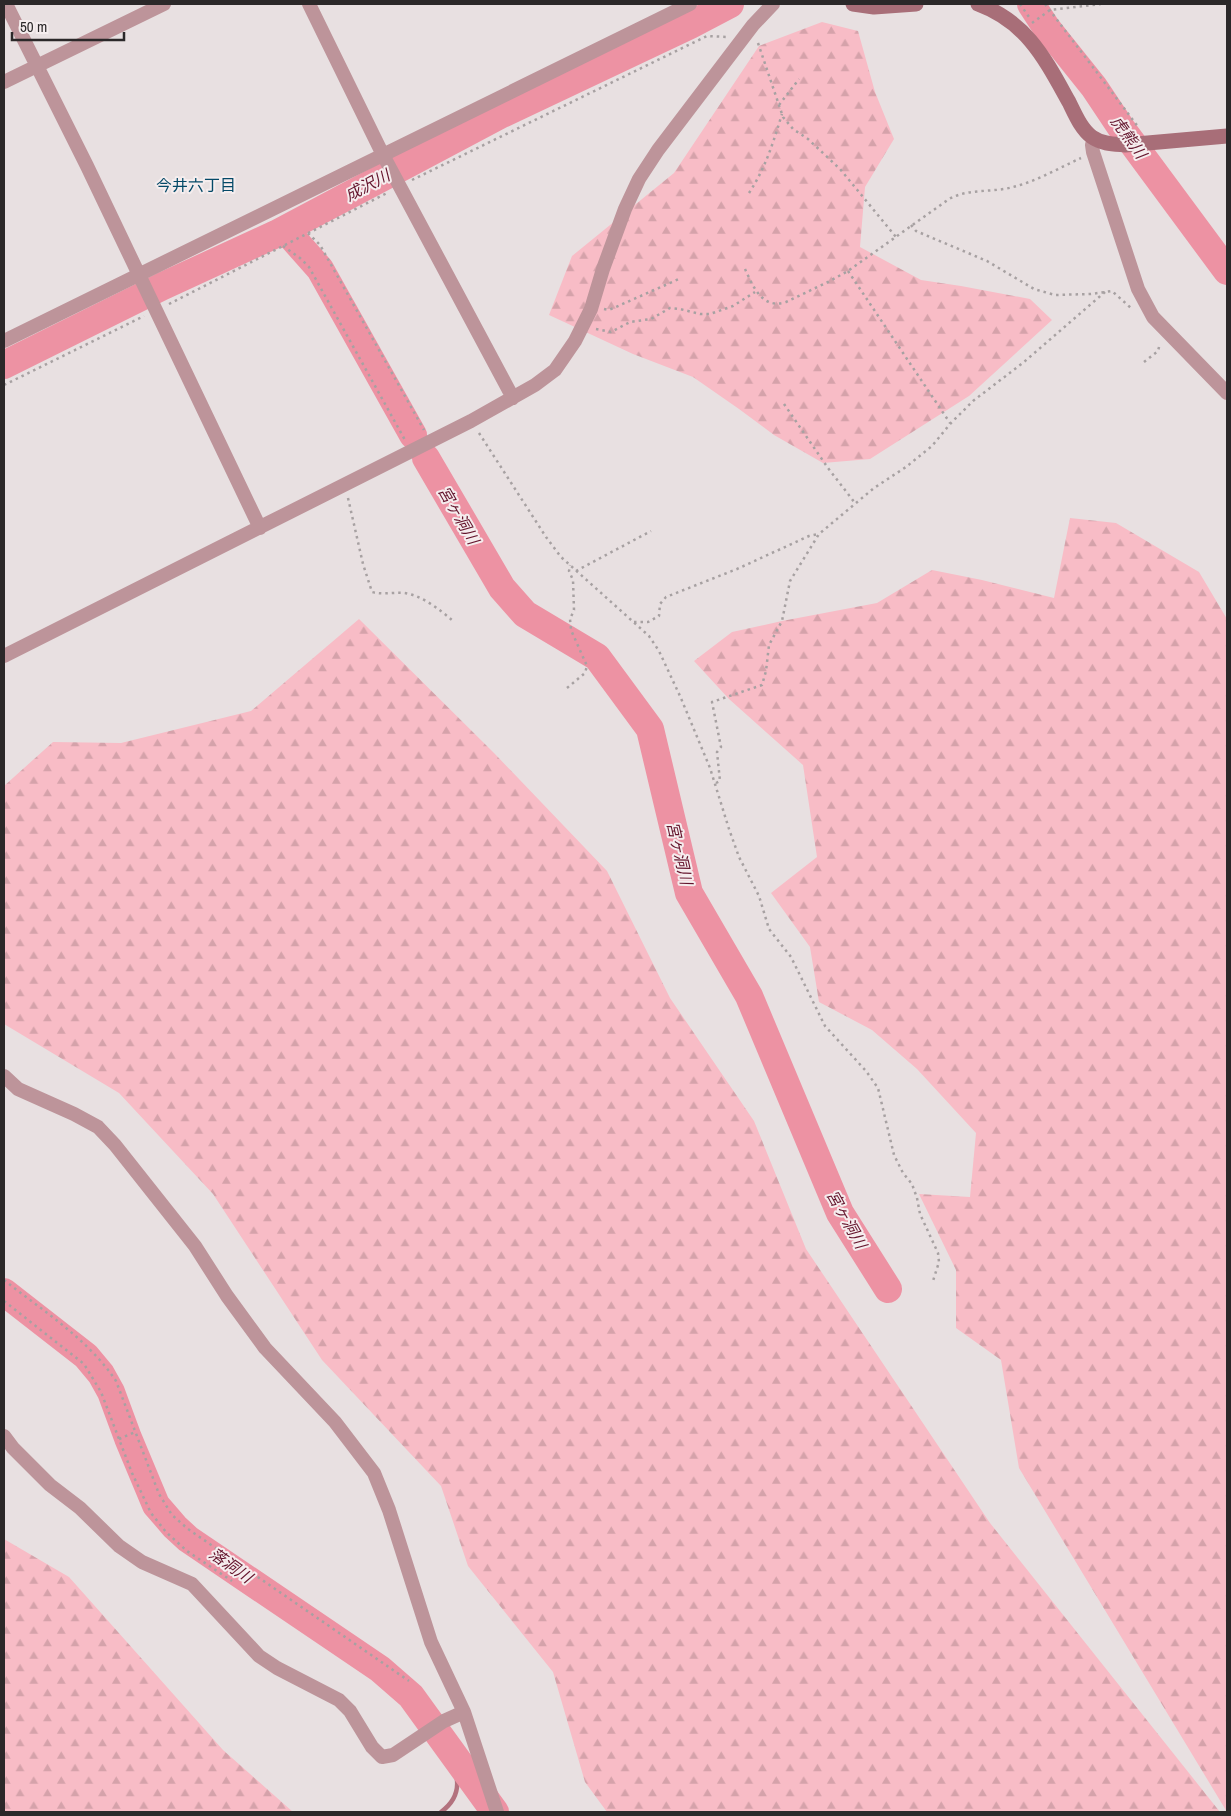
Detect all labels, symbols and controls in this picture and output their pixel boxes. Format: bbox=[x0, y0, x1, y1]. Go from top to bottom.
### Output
scale bar bbox=[12, 10, 125, 42]
text: 50 m bbox=[20, 16, 47, 37]
water label: 虎熊川 bbox=[1106, 111, 1153, 164]
water label: 成沢川 bbox=[341, 163, 395, 206]
district label: 今井六丁目 bbox=[156, 174, 236, 196]
water label: 宮ヶ洞川 bbox=[433, 482, 486, 550]
water label: 宮ヶ洞川 bbox=[662, 819, 698, 889]
water label: 宮ヶ洞川 bbox=[822, 1186, 873, 1254]
water label: 落洞川 bbox=[205, 1542, 259, 1589]

